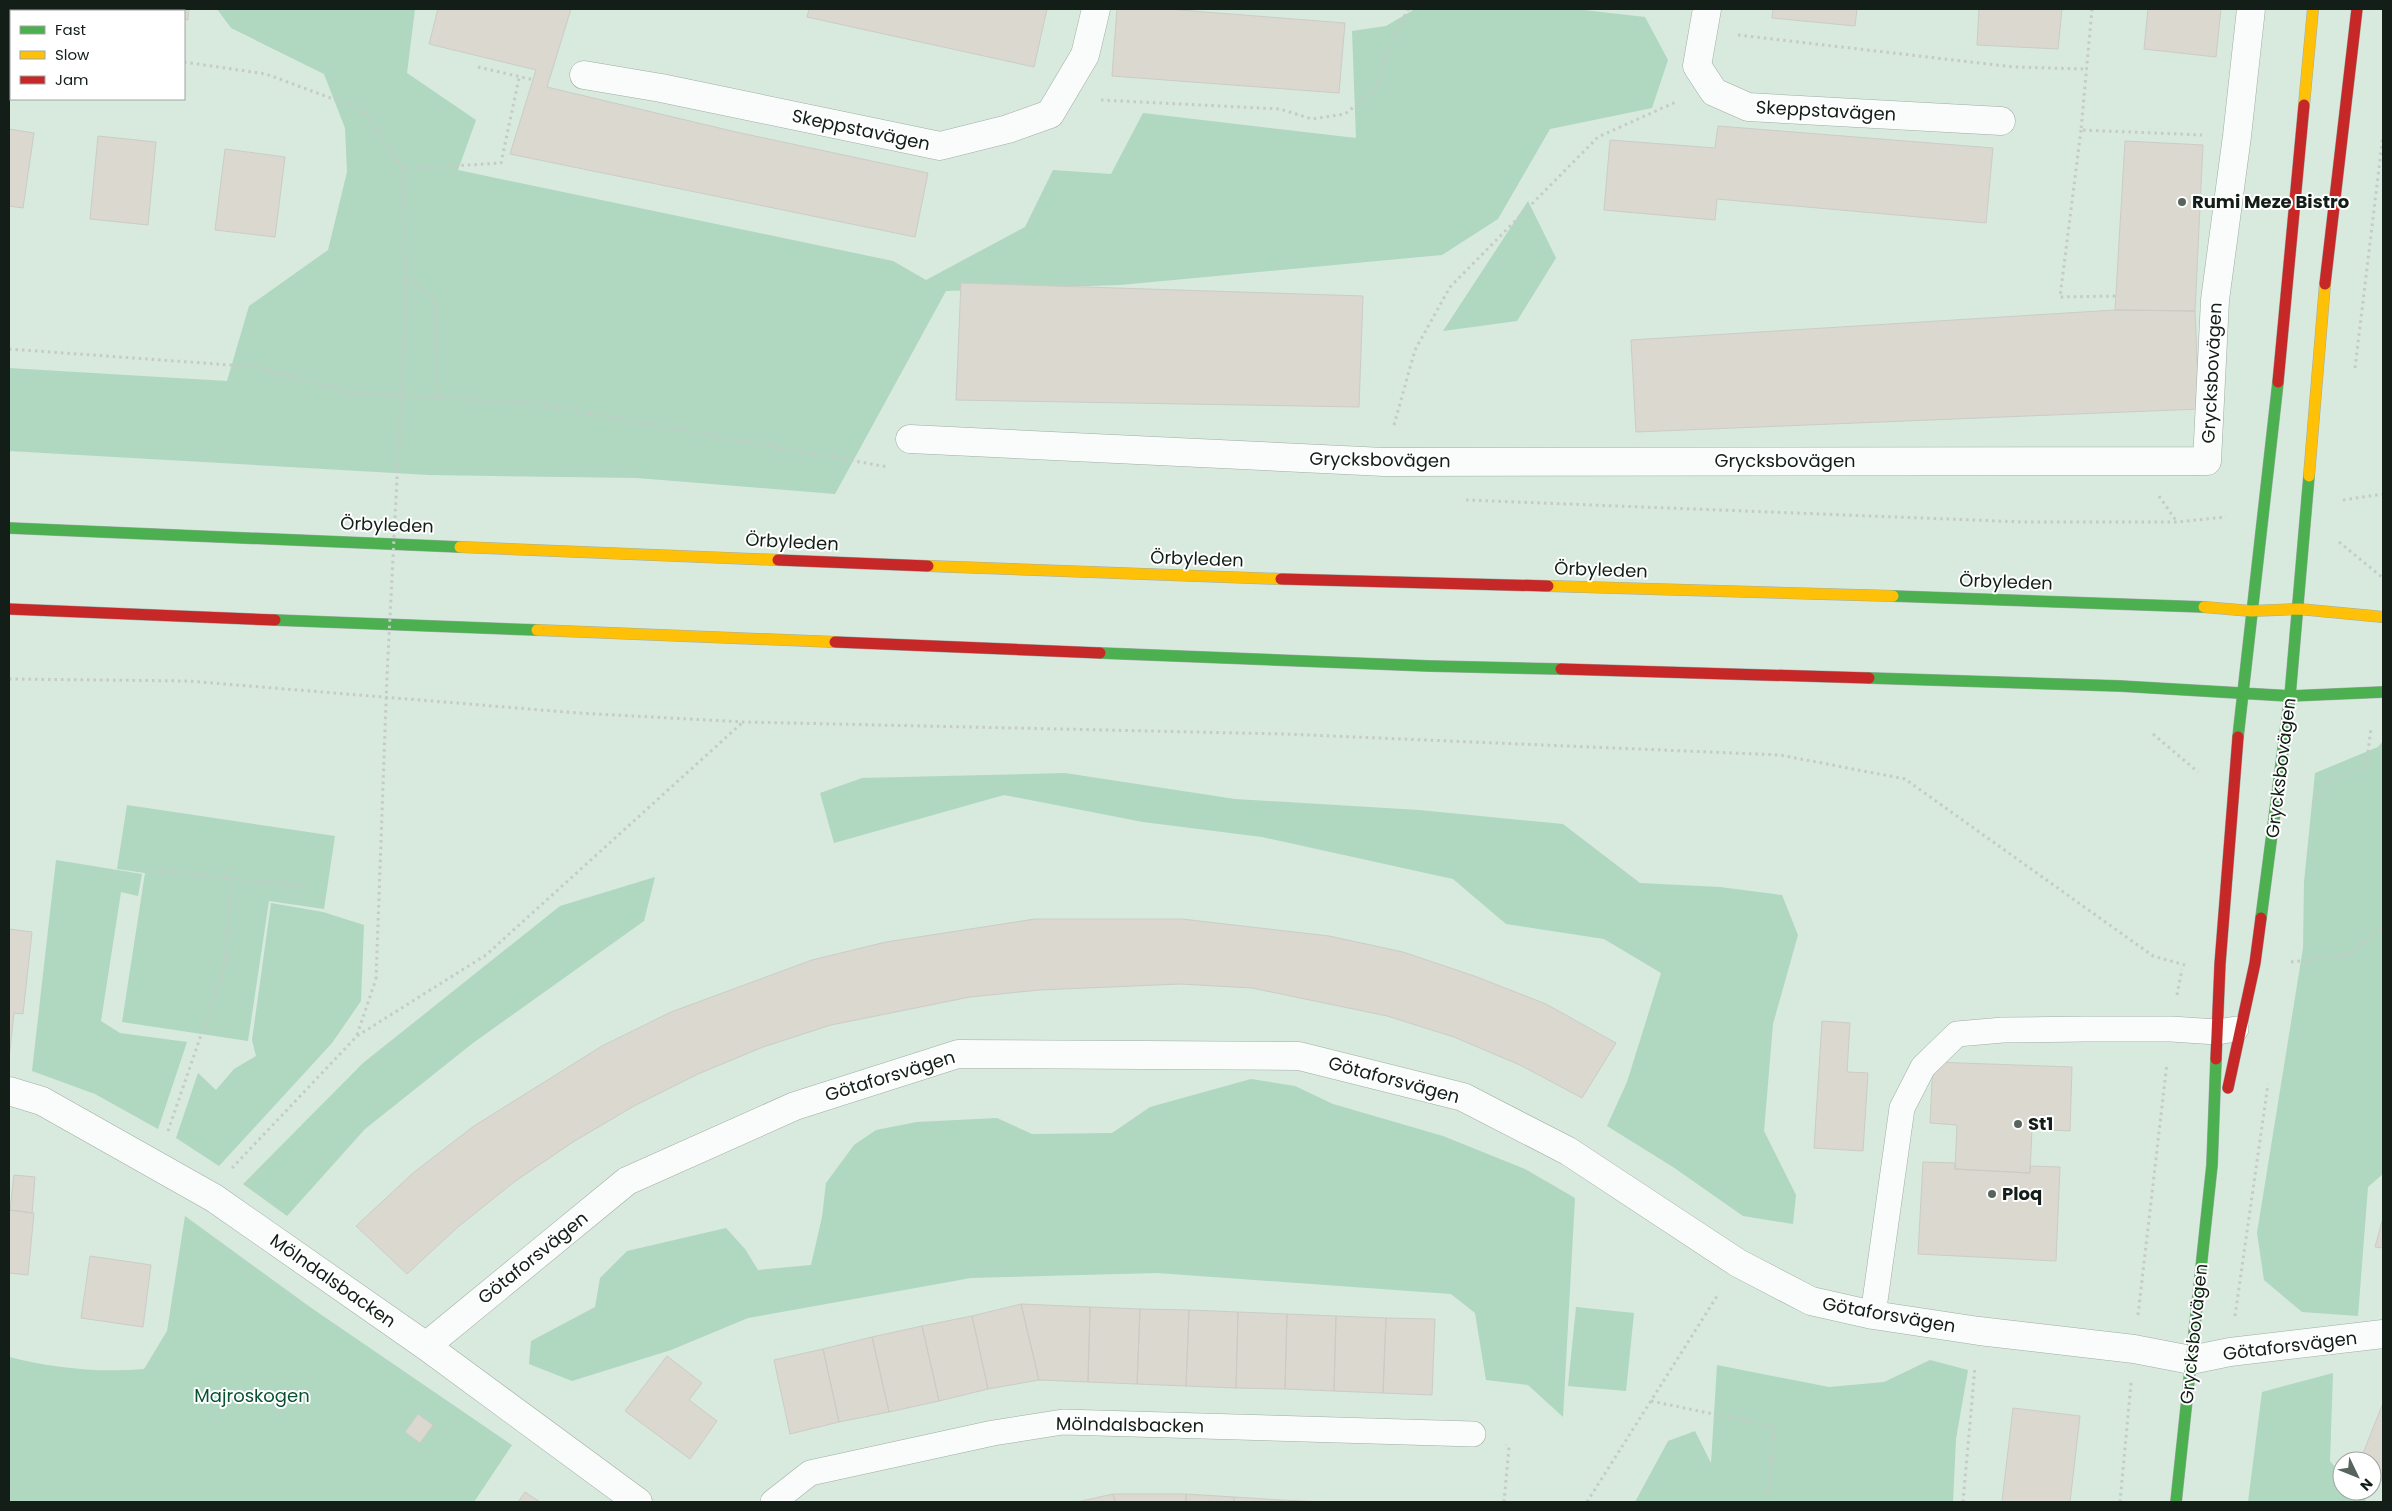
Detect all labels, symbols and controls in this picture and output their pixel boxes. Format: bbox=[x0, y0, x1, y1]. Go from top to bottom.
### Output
legend bbox=[10, 10, 185, 100]
text: Fast bbox=[55, 19, 86, 40]
text: Slow bbox=[55, 44, 90, 65]
text: Jam bbox=[55, 69, 89, 90]
street label: Skeppstavägen bbox=[1755, 94, 1897, 127]
street label: Skeppstavägen bbox=[790, 103, 932, 156]
place label: Rumi Meze Bistro bbox=[2192, 189, 2349, 214]
marker: Rumi Meze Bistro bbox=[2176, 196, 2188, 208]
street label: Grycksbovägen bbox=[2195, 302, 2228, 444]
street label: Grycksbovägen bbox=[1309, 446, 1451, 473]
street label: Grycksbovägen bbox=[1714, 448, 1856, 473]
street label: Örbyleden bbox=[340, 510, 434, 539]
street label: Örbyleden bbox=[745, 527, 839, 556]
street label: Örbyleden bbox=[1150, 544, 1244, 573]
street label: Örbyleden bbox=[1554, 555, 1648, 584]
street label: Örbyleden bbox=[1959, 567, 2053, 596]
street label: Grycksbovägen bbox=[2259, 696, 2302, 840]
street label: Götaforsvägen bbox=[822, 1044, 958, 1107]
street label: Götaforsvägen bbox=[1326, 1050, 1463, 1109]
place label: St1 bbox=[2028, 1111, 2053, 1136]
marker: St1 bbox=[2012, 1118, 2024, 1130]
place label: Ploq bbox=[2002, 1181, 2042, 1206]
marker: Ploq bbox=[1986, 1188, 1998, 1200]
street label: Götaforsvägen bbox=[472, 1205, 593, 1310]
street label: Mölndalsbacken bbox=[265, 1228, 401, 1333]
street label: Grycksbovägen bbox=[2174, 1262, 2213, 1405]
street label: Götaforsvägen bbox=[1820, 1290, 1958, 1339]
street label: Götaforsvägen bbox=[2221, 1325, 2358, 1366]
park label: Majroskogen bbox=[194, 1383, 310, 1408]
street label: Mölndalsbacken bbox=[1056, 1411, 1204, 1438]
north arrow bbox=[2332, 1451, 2382, 1501]
text: N bbox=[2356, 1474, 2377, 1496]

